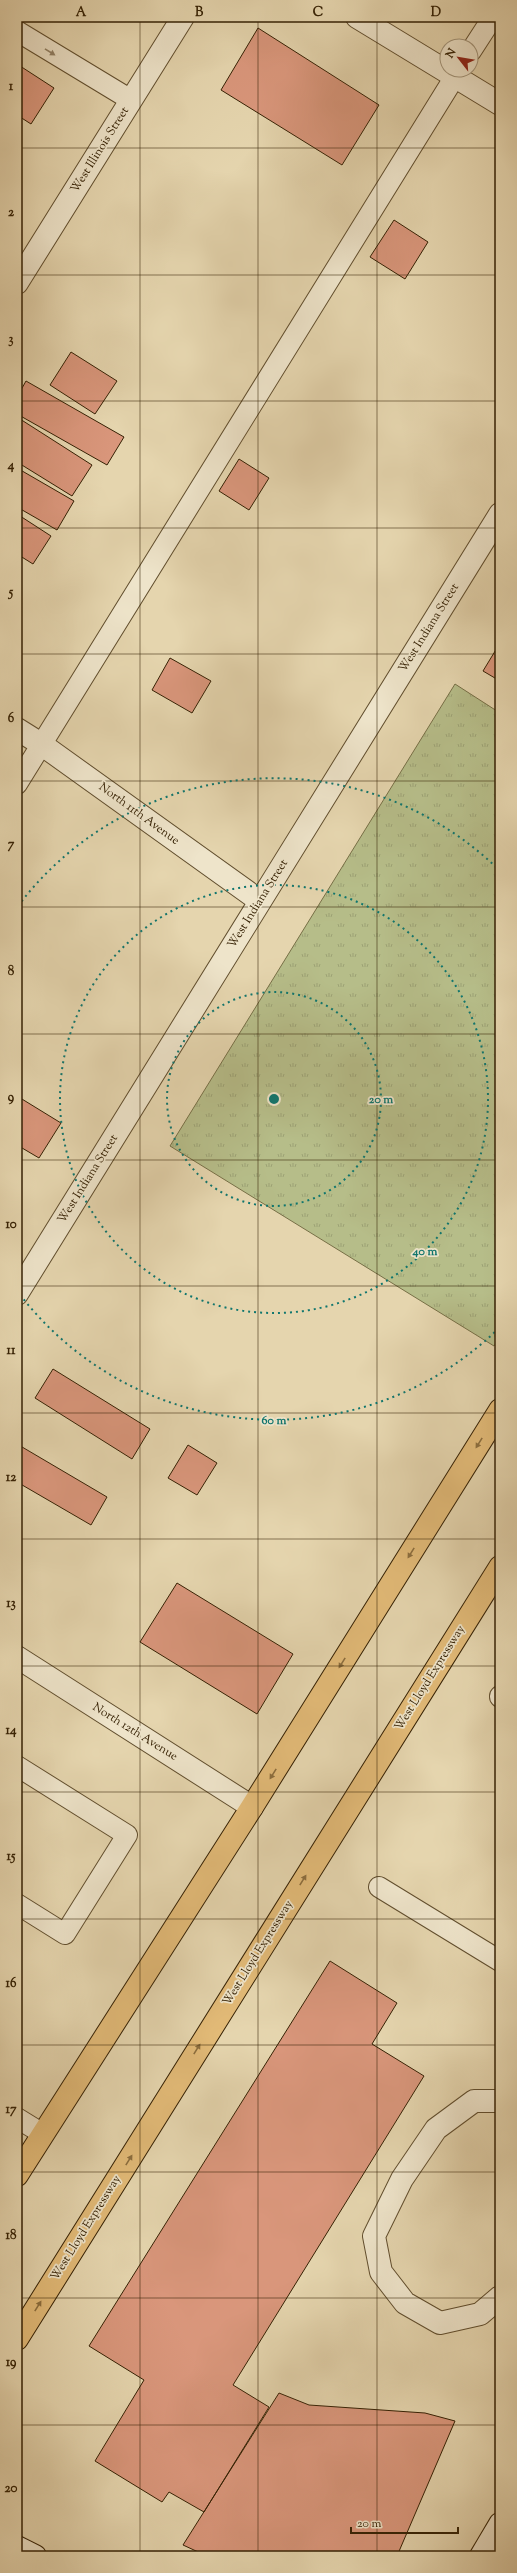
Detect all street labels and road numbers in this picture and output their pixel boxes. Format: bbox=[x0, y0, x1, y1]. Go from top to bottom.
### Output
street label: West Illinois Street bbox=[66, 104, 134, 196]
street label: West Indiana Street bbox=[394, 580, 464, 676]
street label: North 11th Avenue bbox=[95, 778, 184, 850]
street label: West Indiana Street bbox=[223, 856, 293, 952]
street label: West Indiana Street bbox=[53, 1131, 123, 1227]
street label: West Lloyd Expressway bbox=[390, 1622, 470, 1734]
street label: North 12th Avenue bbox=[89, 1699, 182, 1766]
street label: West Lloyd Expressway bbox=[218, 1897, 298, 2009]
street label: West Lloyd Expressway bbox=[46, 2172, 126, 2284]

